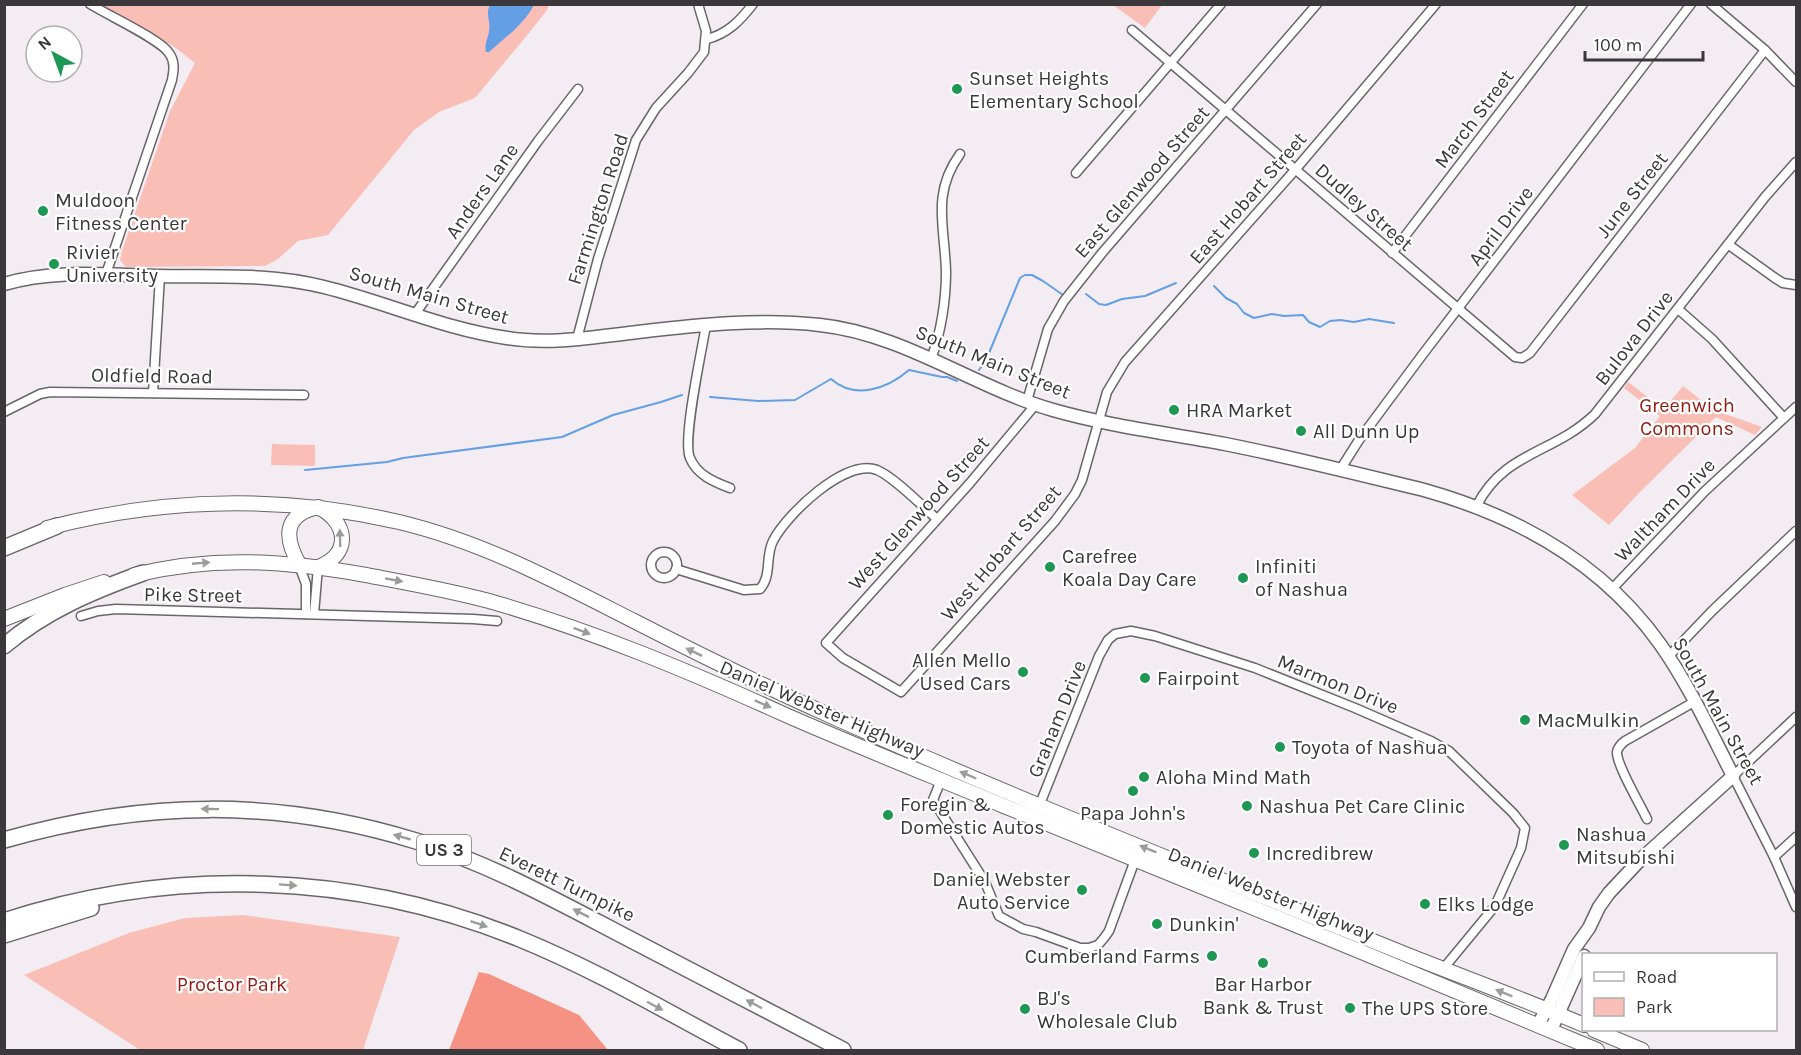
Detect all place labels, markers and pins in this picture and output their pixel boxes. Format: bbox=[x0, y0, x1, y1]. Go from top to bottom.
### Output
place label: Sunset Heights Elementary School bbox=[969, 67, 1139, 113]
marker: Sunset Heights Elementary School bbox=[950, 82, 964, 96]
place label: Muldoon Fitness Center bbox=[55, 189, 187, 235]
marker: Muldoon Fitness Center bbox=[36, 204, 50, 218]
place label: Rivier University bbox=[66, 241, 158, 287]
marker: Rivier University bbox=[47, 257, 61, 271]
place label: HRA Market bbox=[1186, 399, 1293, 422]
marker: HRA Market bbox=[1167, 403, 1181, 417]
place label: All Dunn Up bbox=[1313, 420, 1419, 443]
marker: All Dunn Up bbox=[1294, 424, 1308, 438]
place label: Carefree Koala Day Care bbox=[1062, 545, 1197, 591]
place label: Infiniti of Nashua bbox=[1255, 555, 1348, 601]
marker: Carefree Koala Day Care bbox=[1043, 560, 1057, 574]
marker: Infiniti of Nashua bbox=[1236, 571, 1250, 585]
place label: Allen Mello Used Cars bbox=[912, 649, 1011, 695]
marker: Allen Mello Used Cars bbox=[1016, 665, 1030, 679]
place label: Fairpoint bbox=[1157, 667, 1240, 690]
marker: Fairpoint bbox=[1138, 671, 1152, 685]
place label: MacMulkin bbox=[1537, 709, 1639, 732]
marker: MacMulkin bbox=[1518, 713, 1532, 727]
place label: Toyota of Nashua bbox=[1292, 736, 1448, 759]
marker: Toyota of Nashua bbox=[1273, 740, 1287, 754]
place label: Aloha Mind Math bbox=[1156, 766, 1311, 789]
marker: Aloha Mind Math bbox=[1137, 770, 1151, 784]
marker: Papa John's bbox=[1126, 784, 1140, 798]
place label: Foregin & Domestic Autos bbox=[900, 793, 1045, 839]
place label: Nashua Pet Care Clinic bbox=[1259, 795, 1465, 818]
marker: Nashua Pet Care Clinic bbox=[1240, 799, 1254, 813]
place label: Papa John's bbox=[1080, 802, 1186, 825]
marker: Foregin & Domestic Autos bbox=[881, 808, 895, 822]
place label: Nashua Mitsubishi bbox=[1576, 823, 1675, 869]
marker: Nashua Mitsubishi bbox=[1557, 838, 1571, 852]
place label: Incredibrew bbox=[1266, 842, 1374, 865]
marker: Incredibrew bbox=[1247, 846, 1261, 860]
place label: Daniel Webster Auto Service bbox=[932, 868, 1071, 914]
marker: Daniel Webster Auto Service bbox=[1075, 883, 1089, 897]
place label: Elks Lodge bbox=[1437, 893, 1534, 916]
marker: Elks Lodge bbox=[1418, 897, 1432, 911]
place label: Dunkin' bbox=[1169, 913, 1239, 936]
marker: Dunkin' bbox=[1150, 917, 1164, 931]
place label: Cumberland Farms bbox=[1025, 945, 1200, 968]
marker: Cumberland Farms bbox=[1205, 949, 1219, 963]
marker: Bar Harbor Bank & Trust bbox=[1256, 956, 1270, 970]
place label: Bar Harbor Bank & Trust bbox=[1203, 973, 1324, 1019]
place label: BJ's Wholesale Club bbox=[1037, 987, 1178, 1033]
place label: The UPS Store bbox=[1362, 997, 1488, 1020]
marker: The UPS Store bbox=[1343, 1001, 1357, 1015]
marker: BJ's Wholesale Club bbox=[1018, 1002, 1032, 1016]

